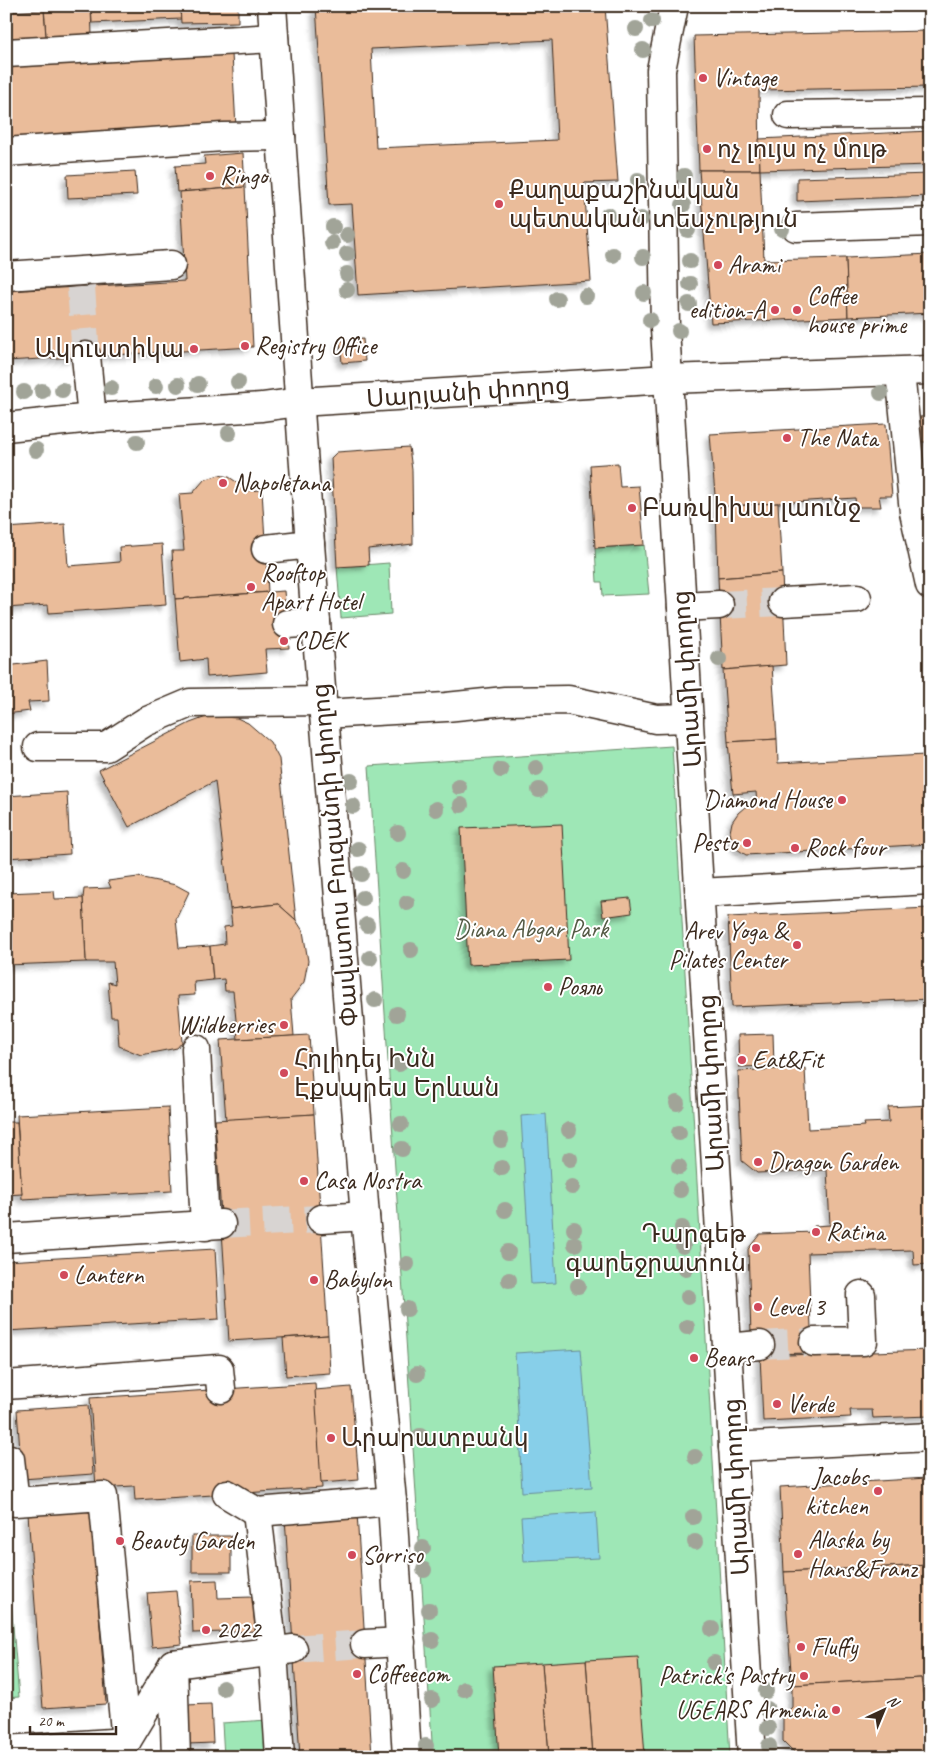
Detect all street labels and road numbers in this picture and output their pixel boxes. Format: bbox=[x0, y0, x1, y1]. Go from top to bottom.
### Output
street label: Սարյանի փողոց bbox=[365, 369, 571, 415]
street label: Արամի փողոց bbox=[665, 589, 709, 769]
street label: Փավստոս Բուզանդի փողոց bbox=[304, 682, 366, 1028]
street label: Արամի փողոց bbox=[690, 993, 732, 1173]
street label: Արամի փողոց bbox=[715, 1397, 757, 1577]

